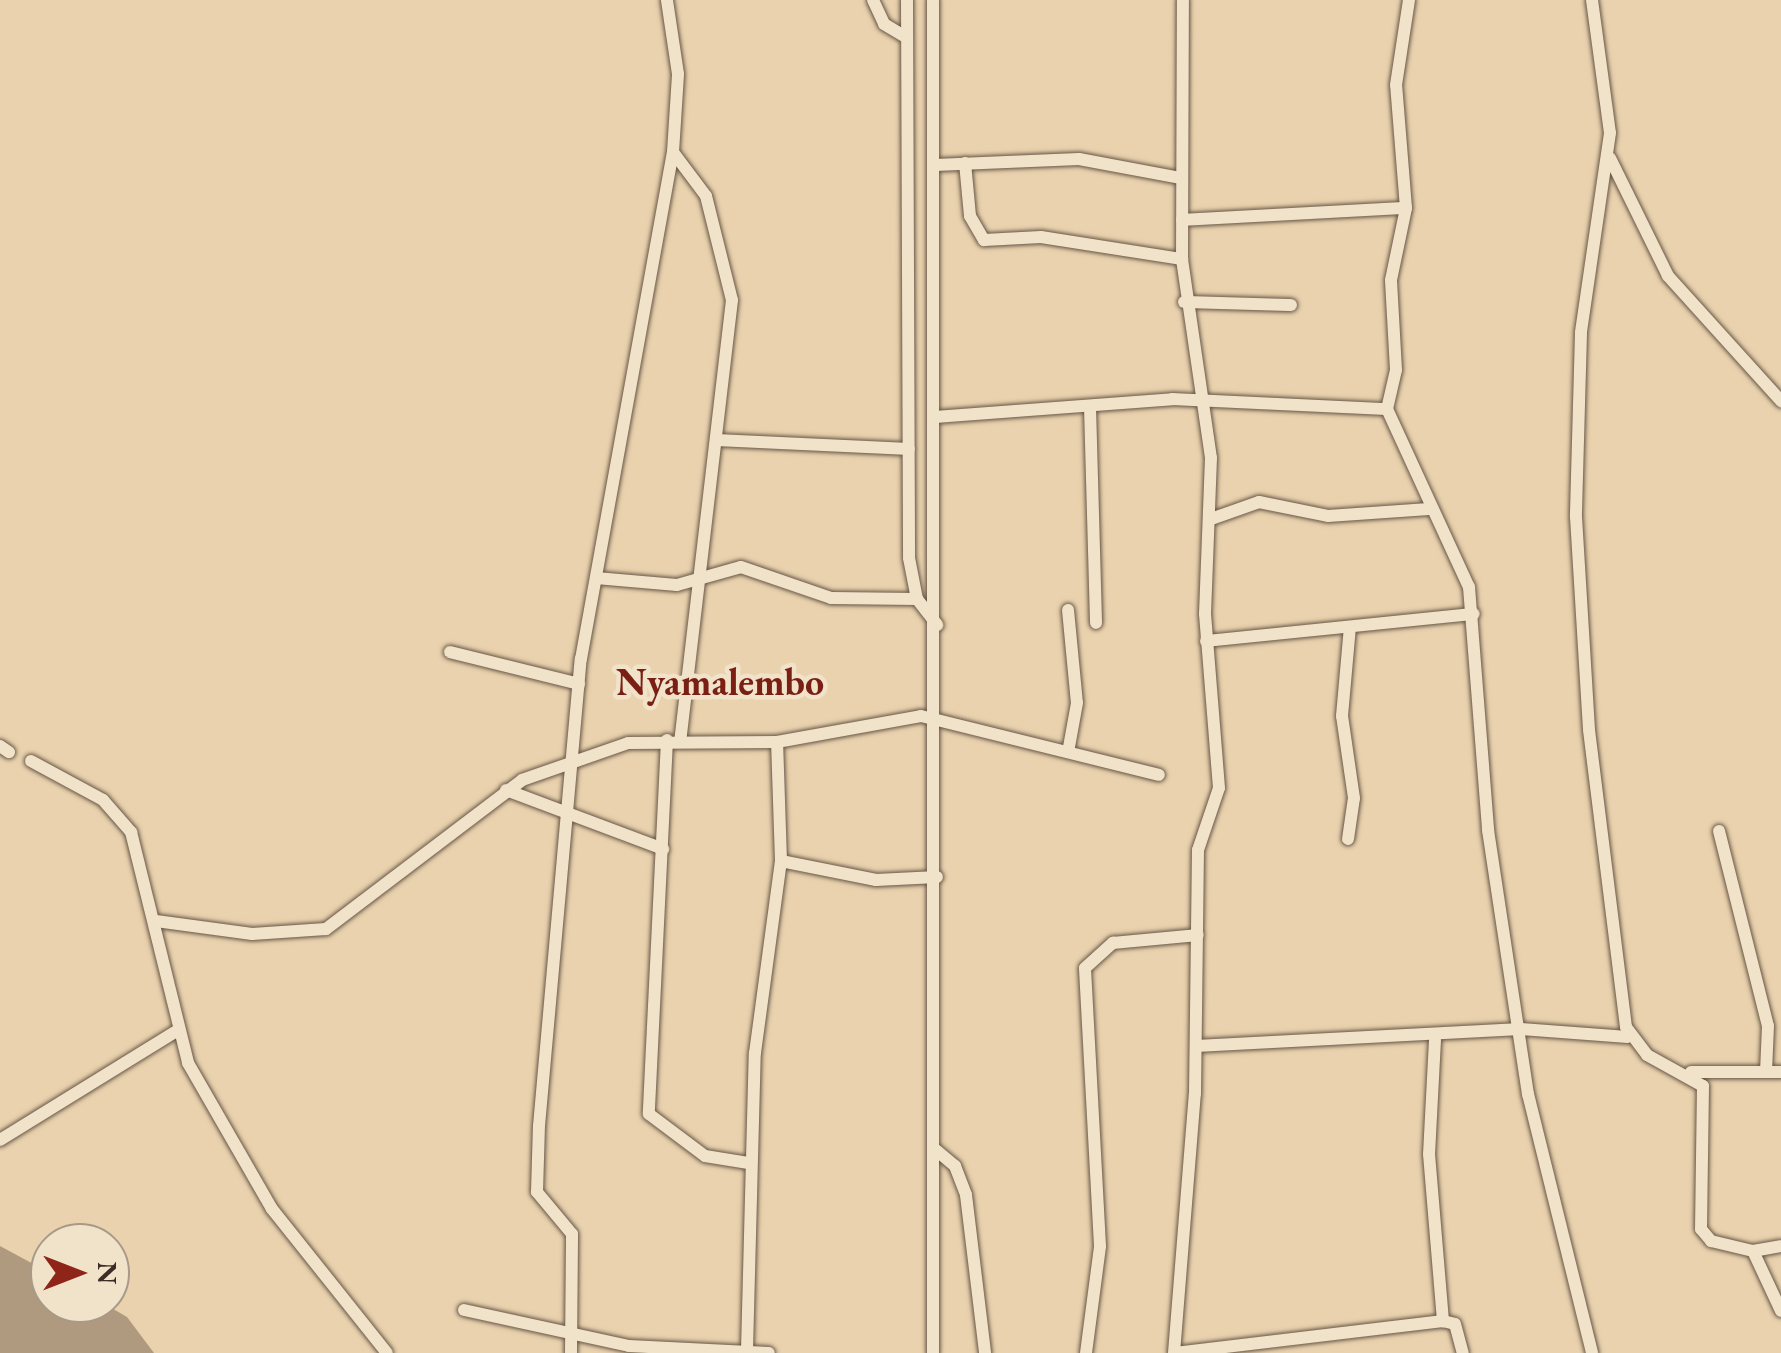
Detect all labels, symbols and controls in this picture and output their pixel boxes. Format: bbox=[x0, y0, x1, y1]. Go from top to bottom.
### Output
district label: Nyamalembo bbox=[616, 659, 824, 705]
north arrow bbox=[30, 1223, 130, 1323]
text: N bbox=[90, 1262, 126, 1284]

